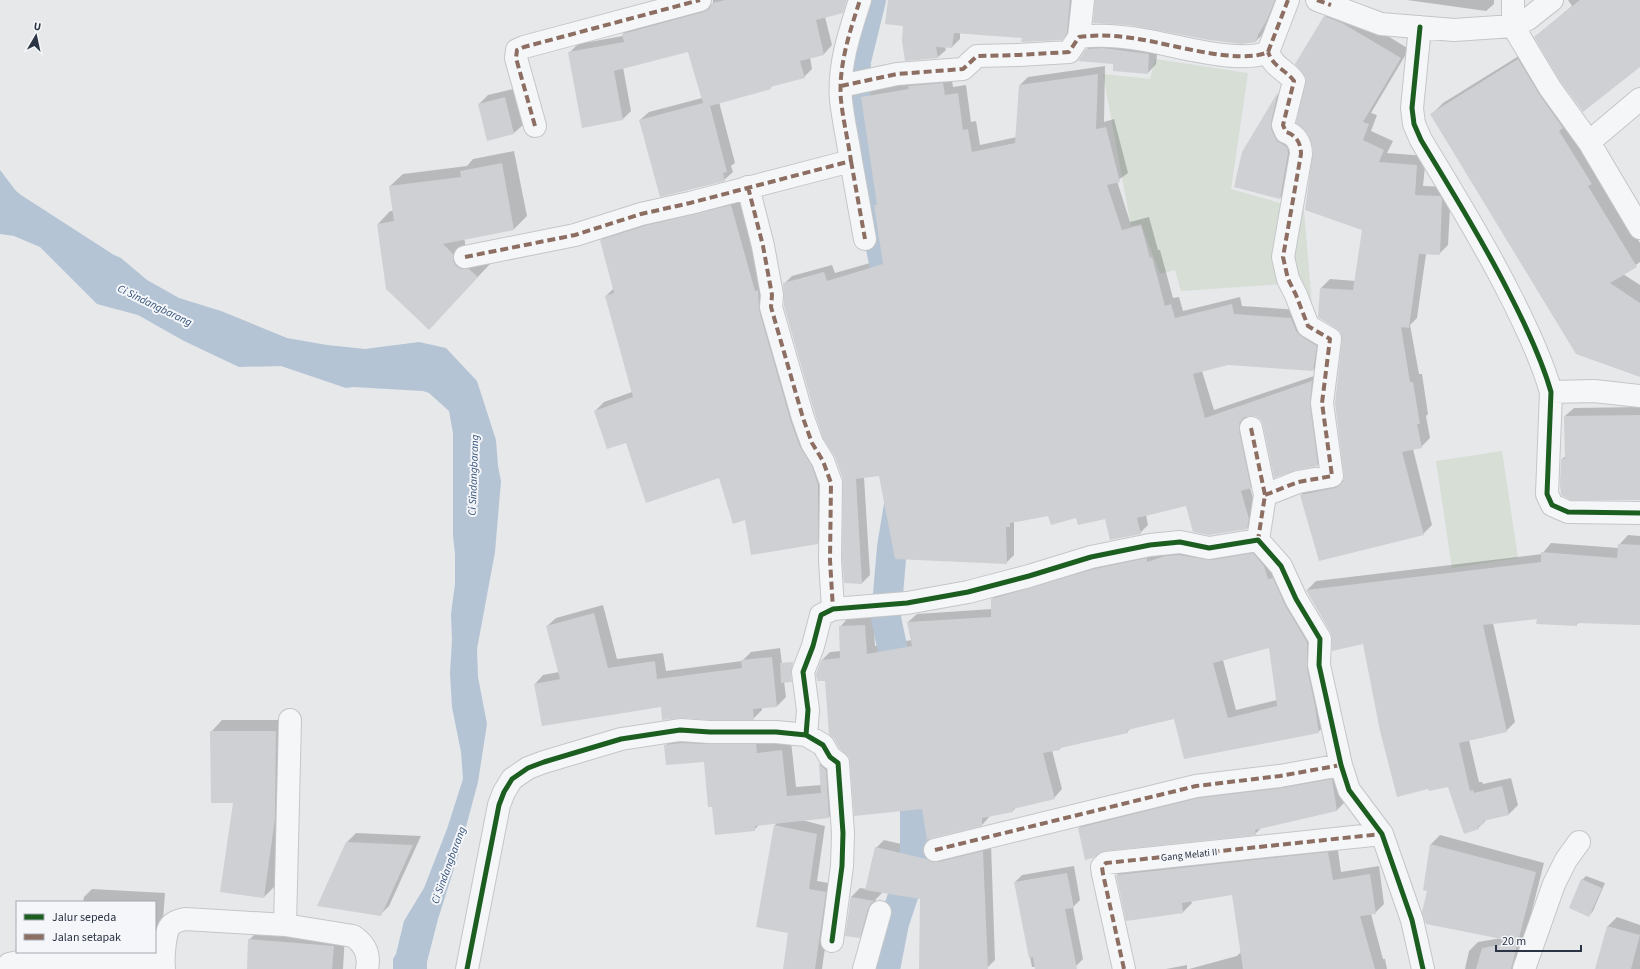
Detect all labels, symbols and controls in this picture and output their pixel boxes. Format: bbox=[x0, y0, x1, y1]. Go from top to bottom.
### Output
north arrow bbox=[16, 16, 56, 56]
text: U bbox=[33, 19, 42, 35]
water label: Ci Sindangbarang bbox=[115, 281, 195, 330]
water label: Ci Sindangbarang bbox=[465, 434, 482, 516]
water label: Ci Sindangbarang bbox=[428, 824, 469, 906]
street label: Gang Melati II bbox=[1160, 845, 1218, 865]
legend bbox=[16, 901, 156, 953]
text: Jalur sepeda bbox=[52, 909, 116, 926]
scale bar bbox=[1496, 927, 1581, 953]
text: Jalan setapak bbox=[52, 929, 121, 946]
text: 20 m bbox=[1502, 933, 1526, 950]

